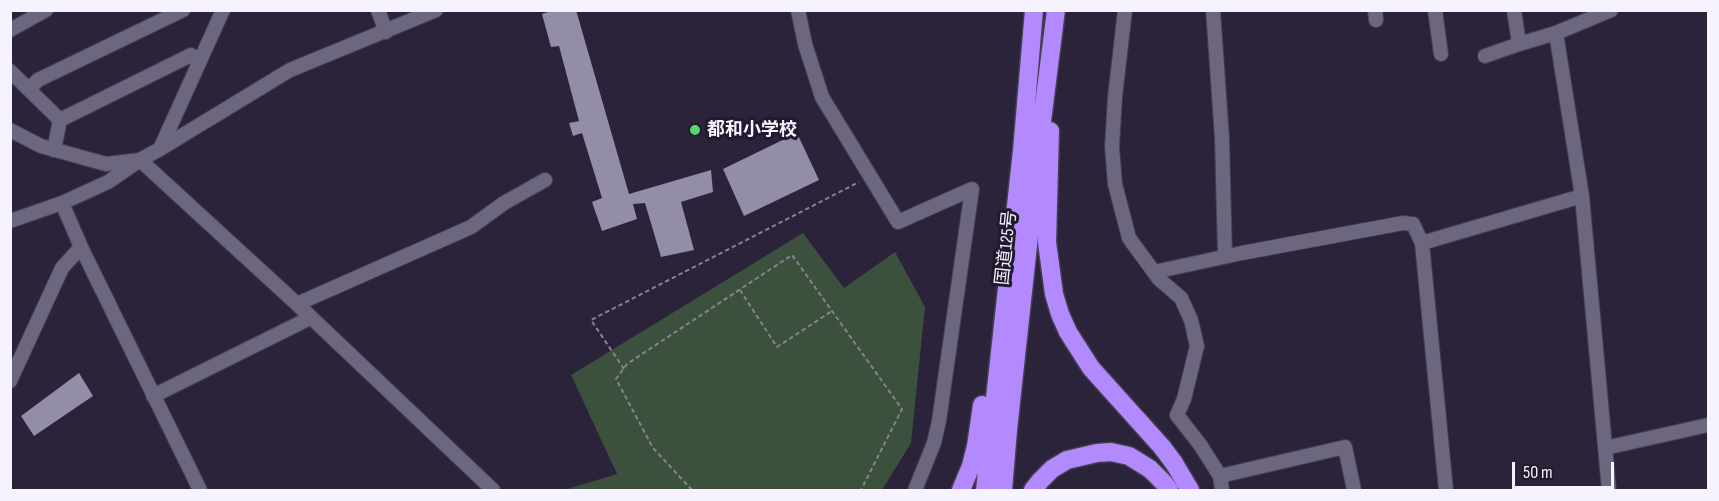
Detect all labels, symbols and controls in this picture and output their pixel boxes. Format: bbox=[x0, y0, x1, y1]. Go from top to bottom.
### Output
place label: 都和小学校 bbox=[707, 119, 797, 141]
marker: 都和小学校 bbox=[688, 123, 702, 137]
street label: 国道125号 bbox=[992, 210, 1022, 286]
scale bar bbox=[1515, 450, 1617, 488]
text: 50 m bbox=[1523, 462, 1553, 483]

